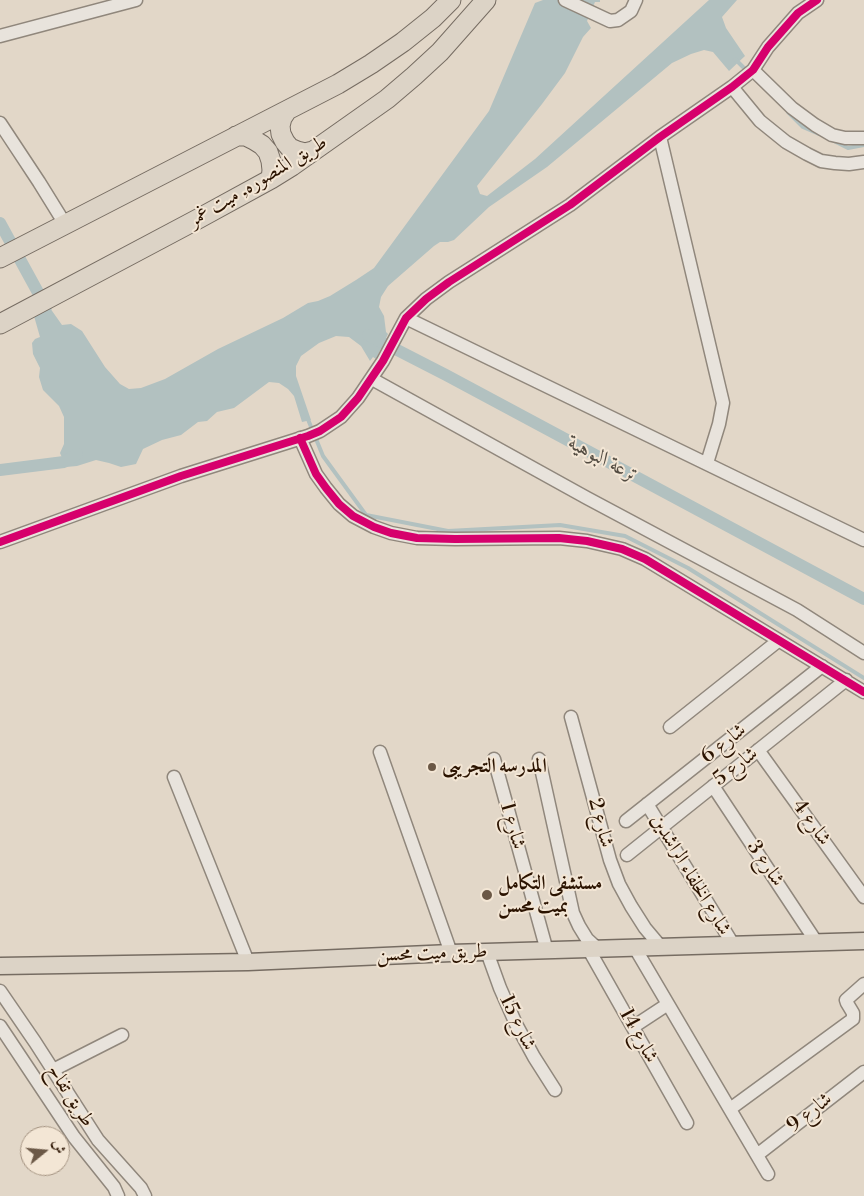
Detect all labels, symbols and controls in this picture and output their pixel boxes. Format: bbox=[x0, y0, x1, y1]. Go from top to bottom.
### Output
street label: طريق المنصوره, ميت غمر bbox=[184, 131, 332, 233]
water label: ترعة البوهية bbox=[563, 431, 643, 489]
street label: شارع 6 bbox=[697, 719, 751, 769]
street label: شارع 5 bbox=[709, 742, 763, 792]
place label: المدرسه التجريبى bbox=[442, 755, 547, 779]
marker: المدرسه التجريبى bbox=[426, 761, 438, 773]
street label: شارع 4 bbox=[786, 795, 836, 851]
street label: شارع 2 bbox=[582, 796, 618, 850]
street label: شارع 1 bbox=[494, 800, 530, 852]
street label: شارع الخلفاء الراشدين bbox=[644, 810, 736, 940]
street label: شارع 3 bbox=[741, 837, 789, 891]
place label: مستشفى التكامل بميت محسن bbox=[498, 872, 602, 919]
marker: مستشفى التكامل بميت محسن bbox=[480, 888, 494, 902]
street label: طريق ميت محسن bbox=[376, 940, 488, 968]
street label: شارع 15 bbox=[493, 991, 541, 1055]
street label: شارع 14 bbox=[613, 1005, 663, 1067]
street label: طريق تفاح bbox=[41, 1060, 99, 1132]
street label: شارع 9 bbox=[783, 1088, 837, 1138]
north arrow bbox=[20, 1126, 70, 1176]
text: ش bbox=[48, 1138, 69, 1156]

